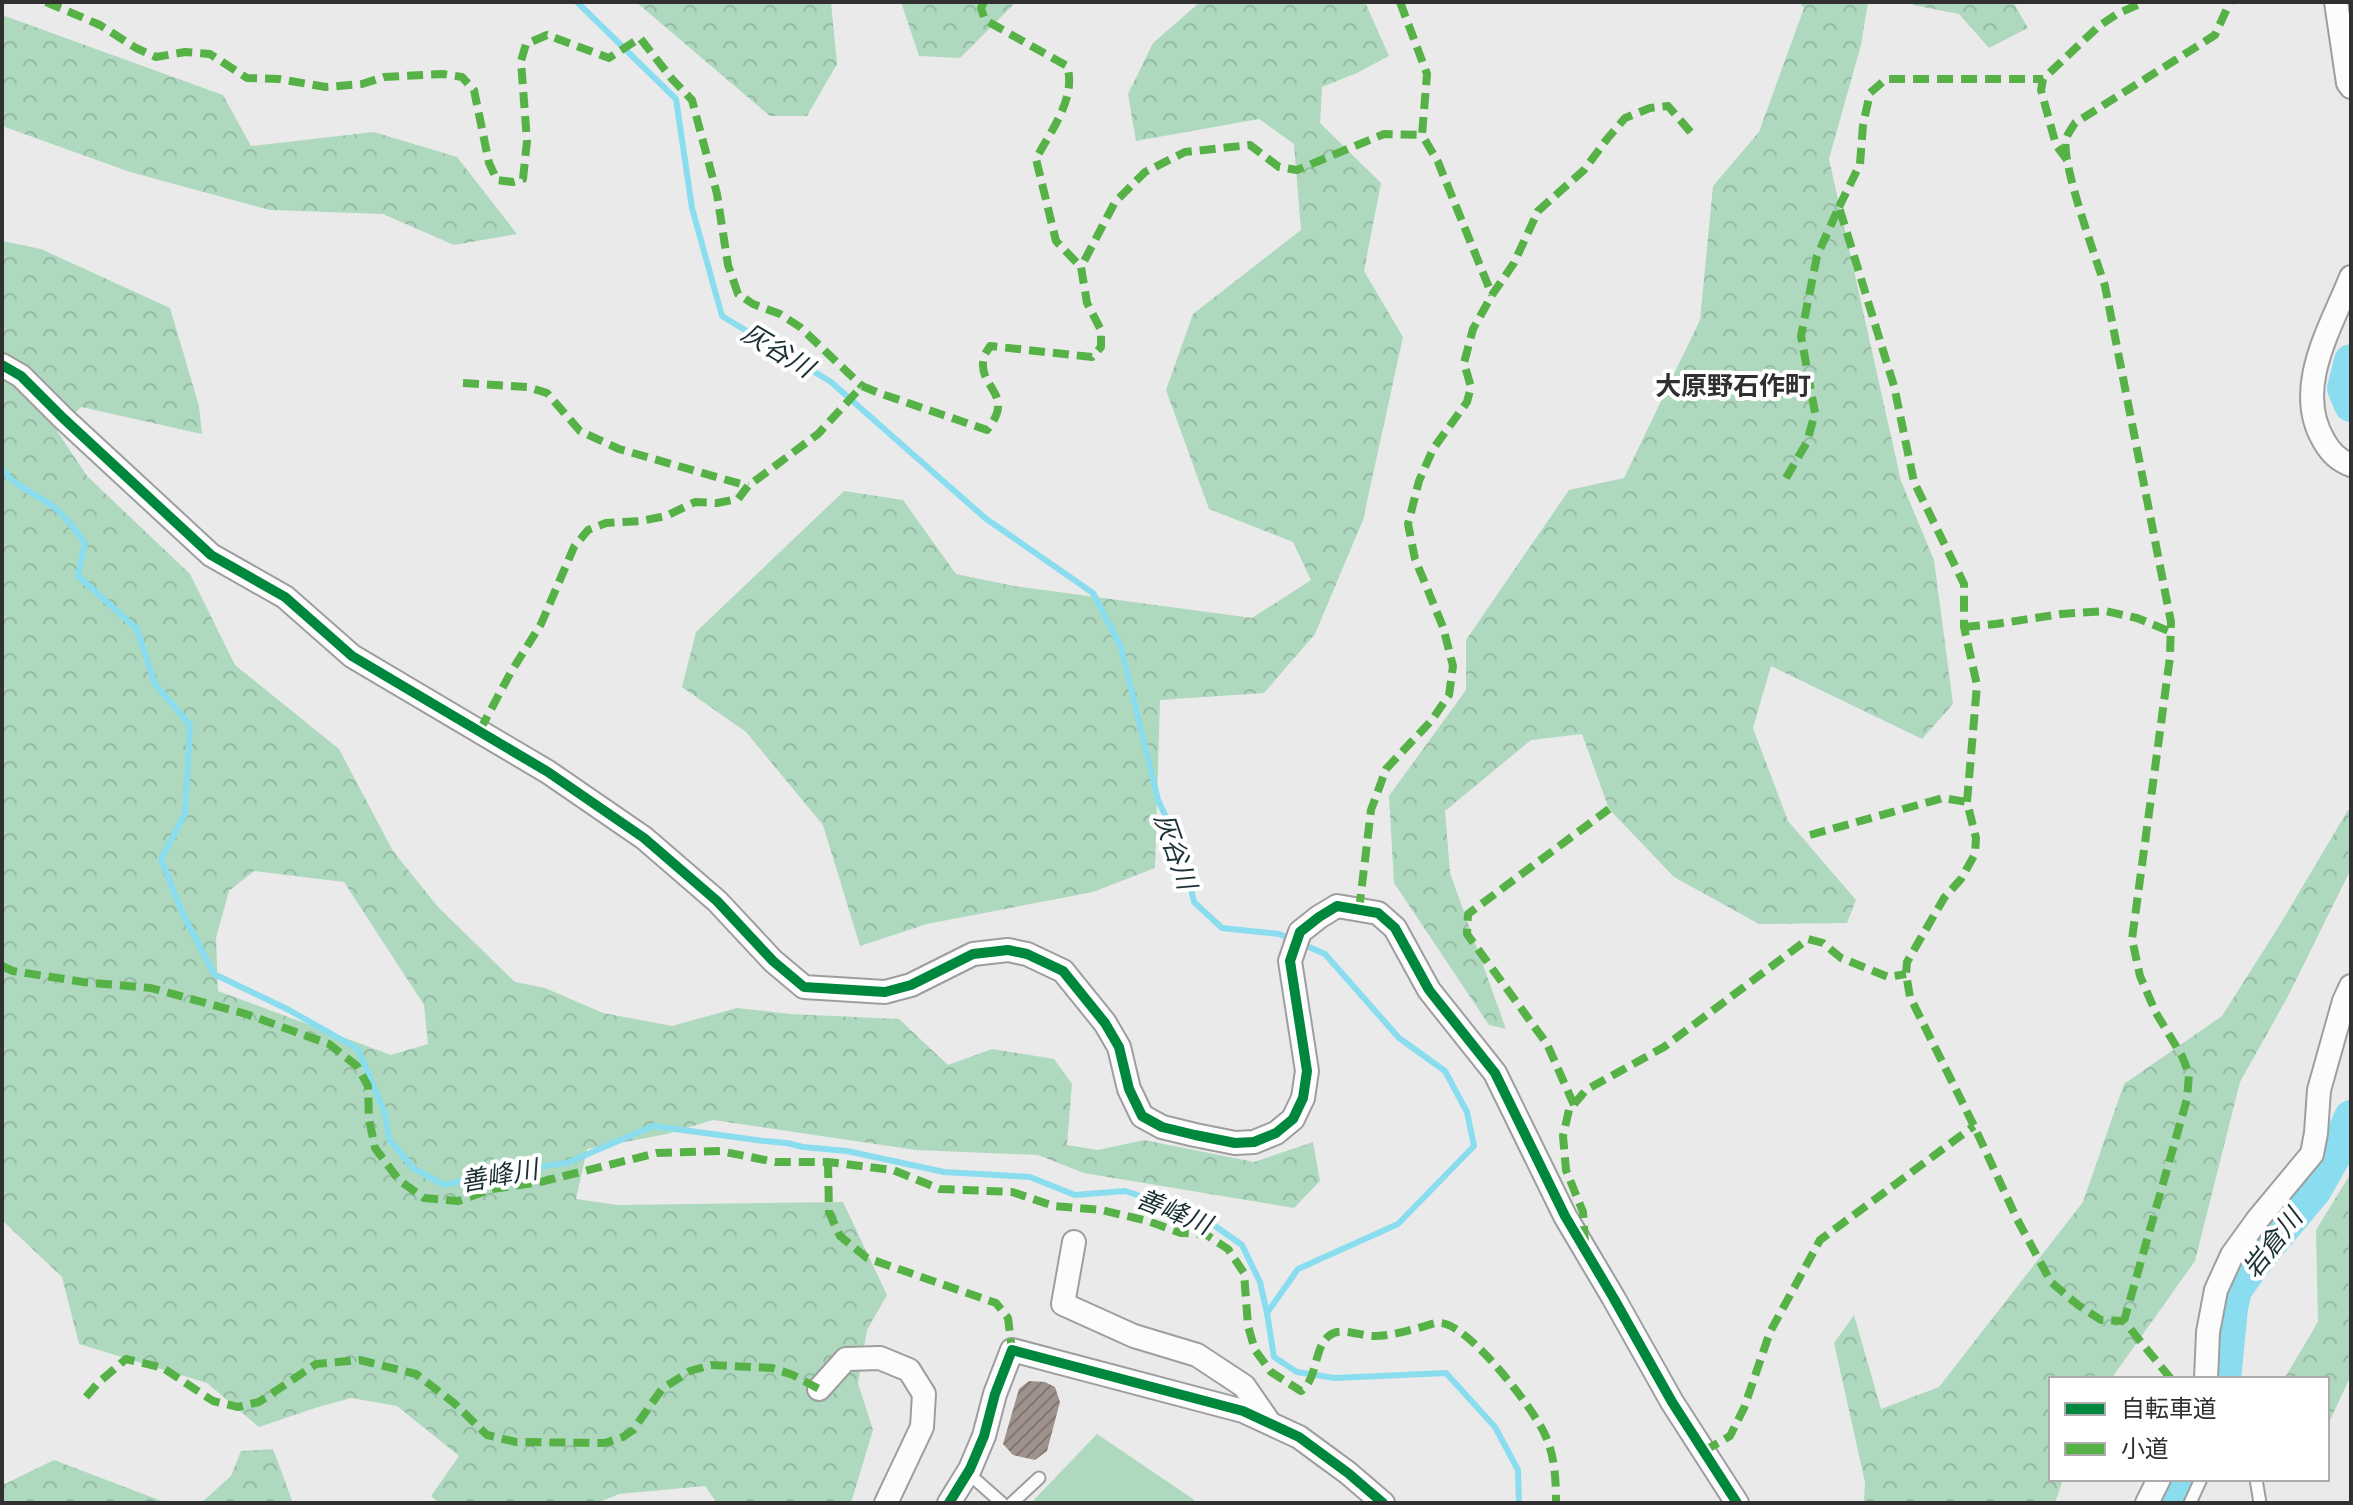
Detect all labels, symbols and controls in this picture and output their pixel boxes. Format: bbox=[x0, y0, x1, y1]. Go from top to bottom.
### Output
water label: 灰谷川 bbox=[737, 317, 822, 385]
district label: 大原野石作町 bbox=[1655, 370, 1811, 401]
water label: 灰谷川 bbox=[1149, 809, 1204, 896]
water label: 善峰川 bbox=[458, 1152, 543, 1197]
water label: 善峰川 bbox=[1132, 1182, 1219, 1241]
water label: 岩倉川 bbox=[2236, 1200, 2310, 1283]
legend bbox=[2049, 1377, 2329, 1481]
text: 自転車道 bbox=[2121, 1394, 2217, 1422]
text: 小道 bbox=[2121, 1434, 2169, 1462]

